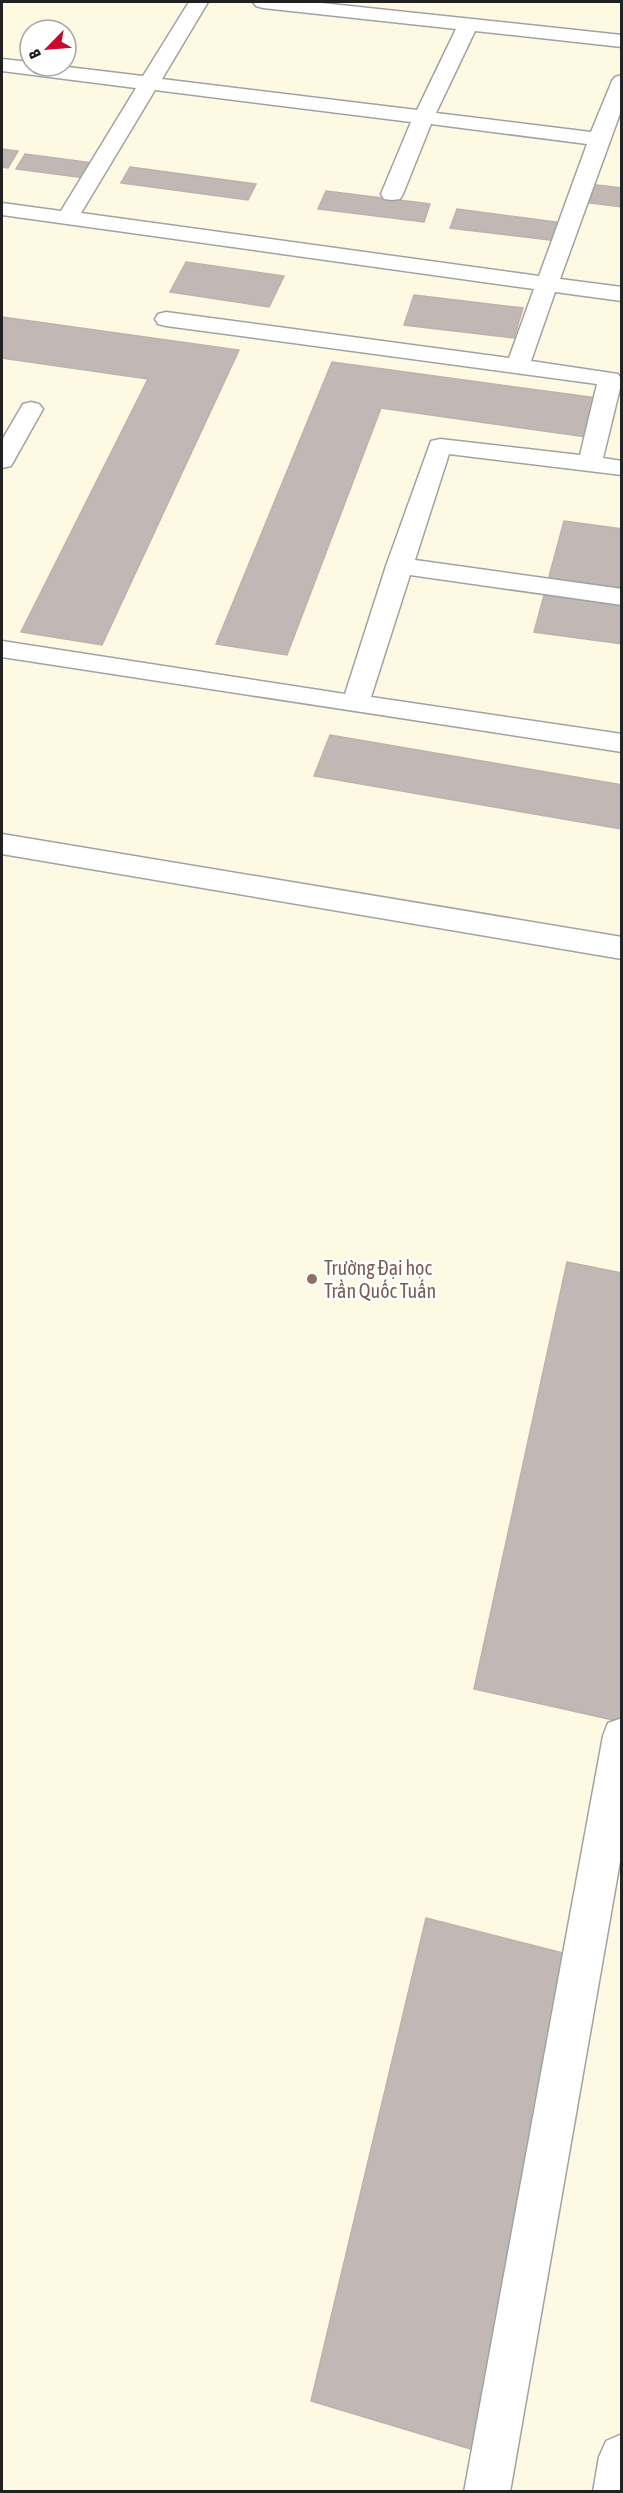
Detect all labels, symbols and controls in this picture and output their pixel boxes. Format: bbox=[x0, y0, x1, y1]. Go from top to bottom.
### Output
north arrow bbox=[18, 18, 78, 78]
text: B bbox=[24, 47, 44, 62]
place label: Trường Đại học Trần Quốc Tuấn bbox=[324, 1256, 436, 1302]
marker: Trường Đại học Trần Quốc Tuấn bbox=[305, 1272, 319, 1286]

